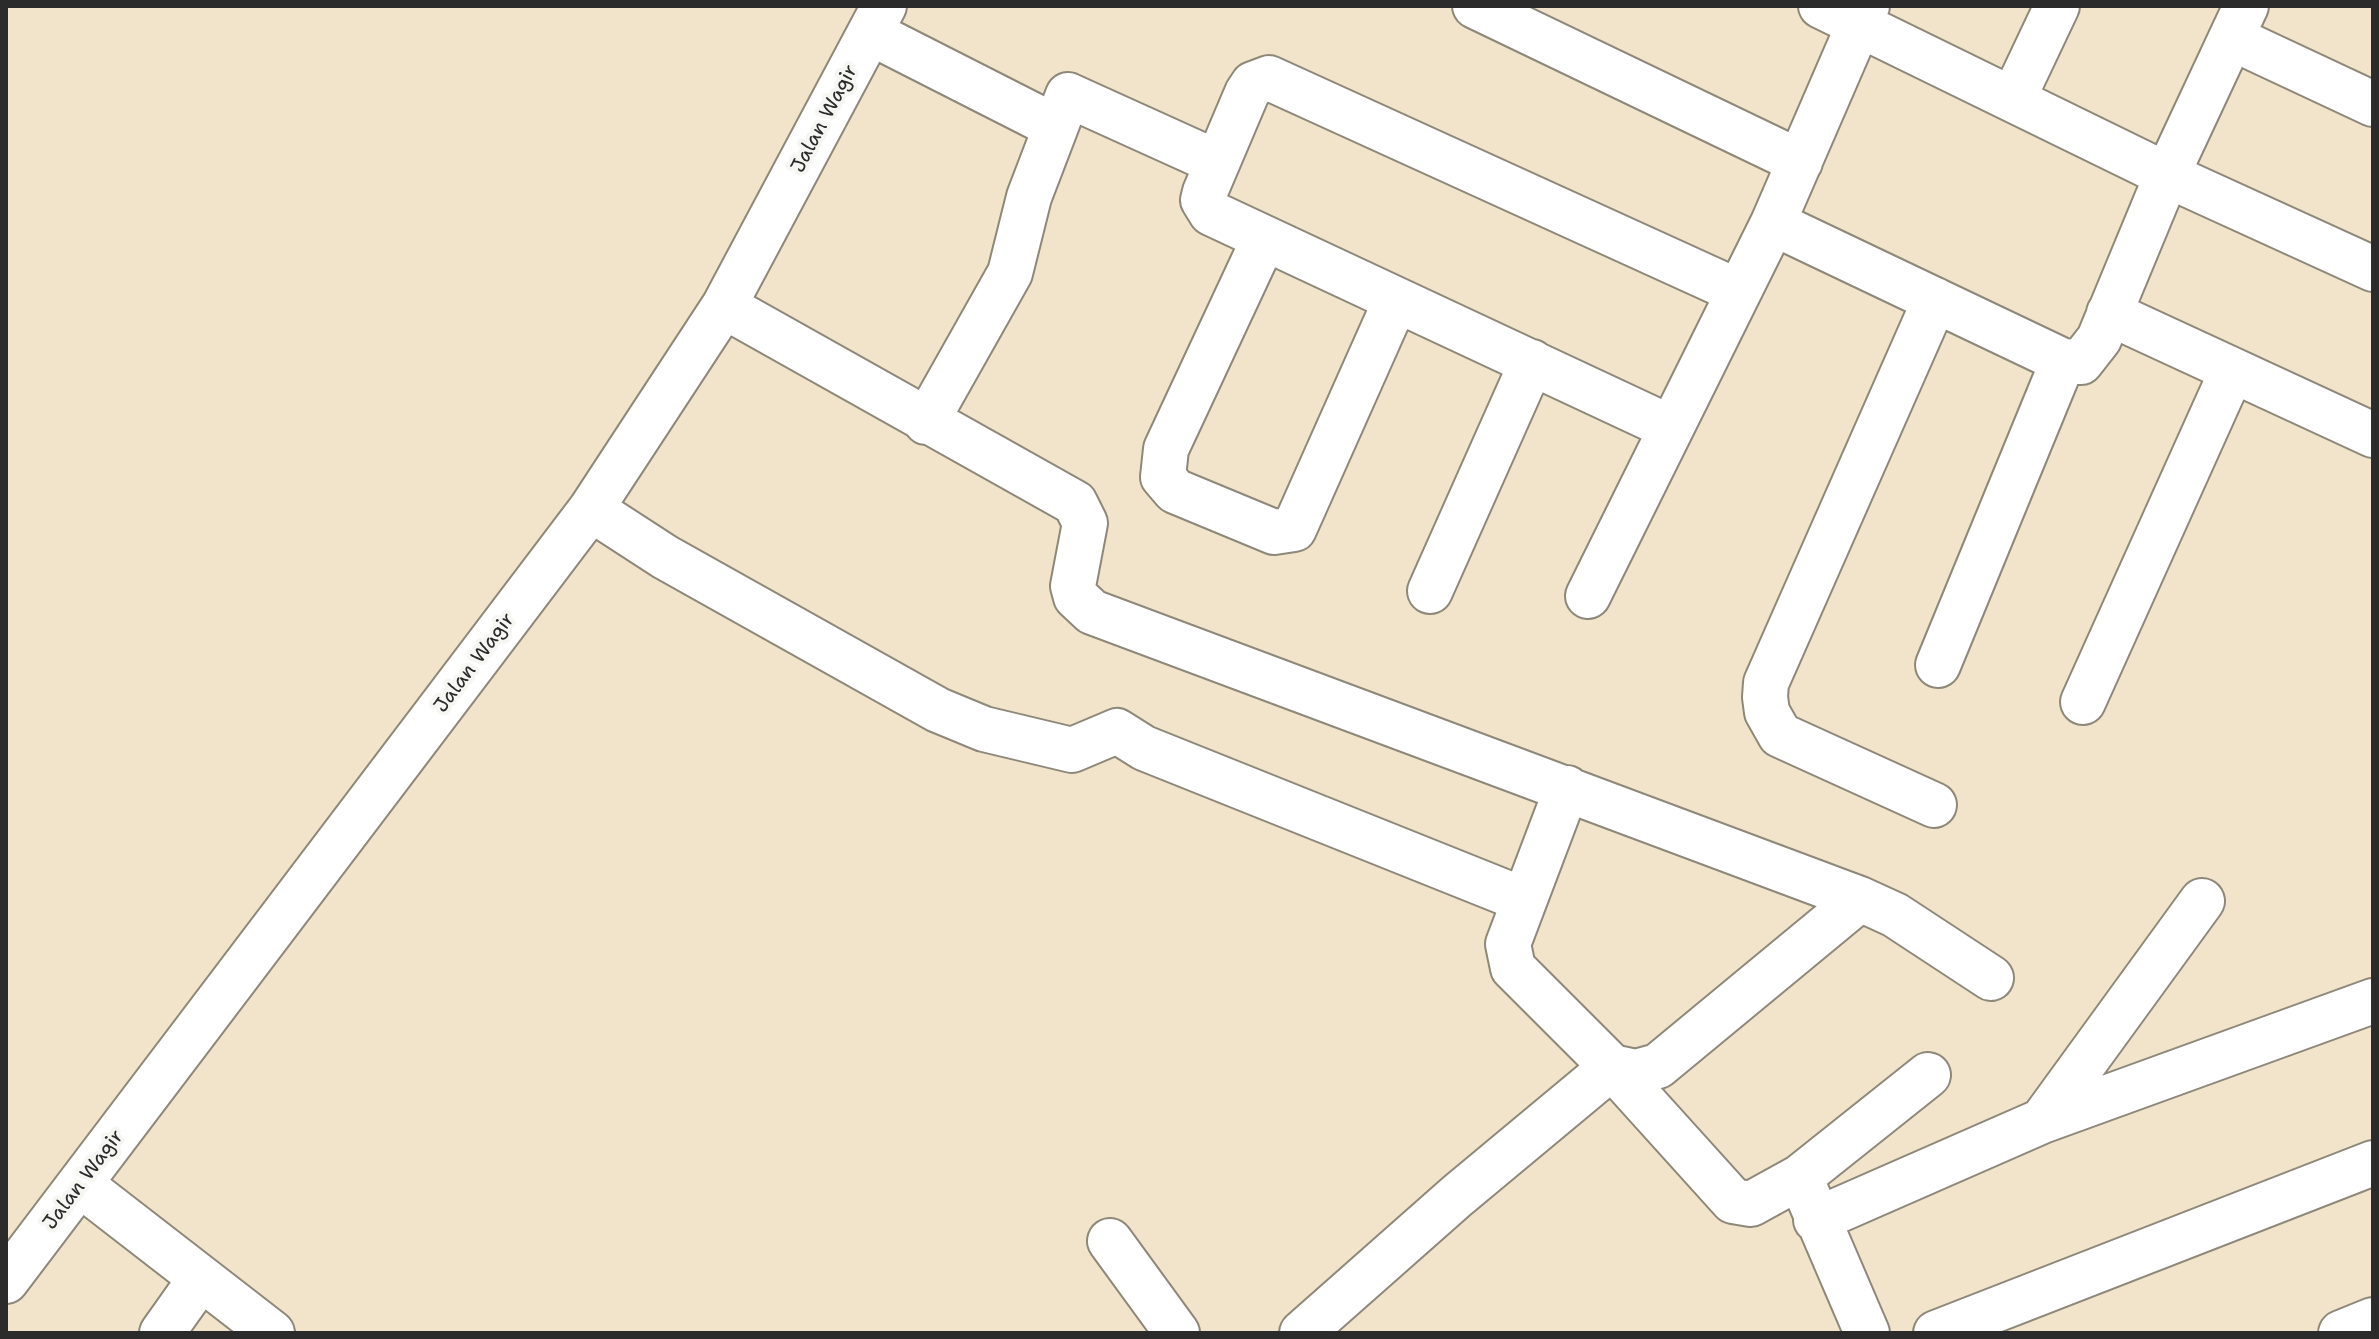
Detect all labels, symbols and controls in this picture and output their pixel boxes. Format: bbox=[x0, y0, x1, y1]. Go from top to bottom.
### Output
street label: Jalan Wagir bbox=[786, 61, 864, 177]
street label: Jalan Wagir bbox=[430, 608, 520, 718]
street label: Jalan Wagir bbox=[39, 1125, 129, 1235]

